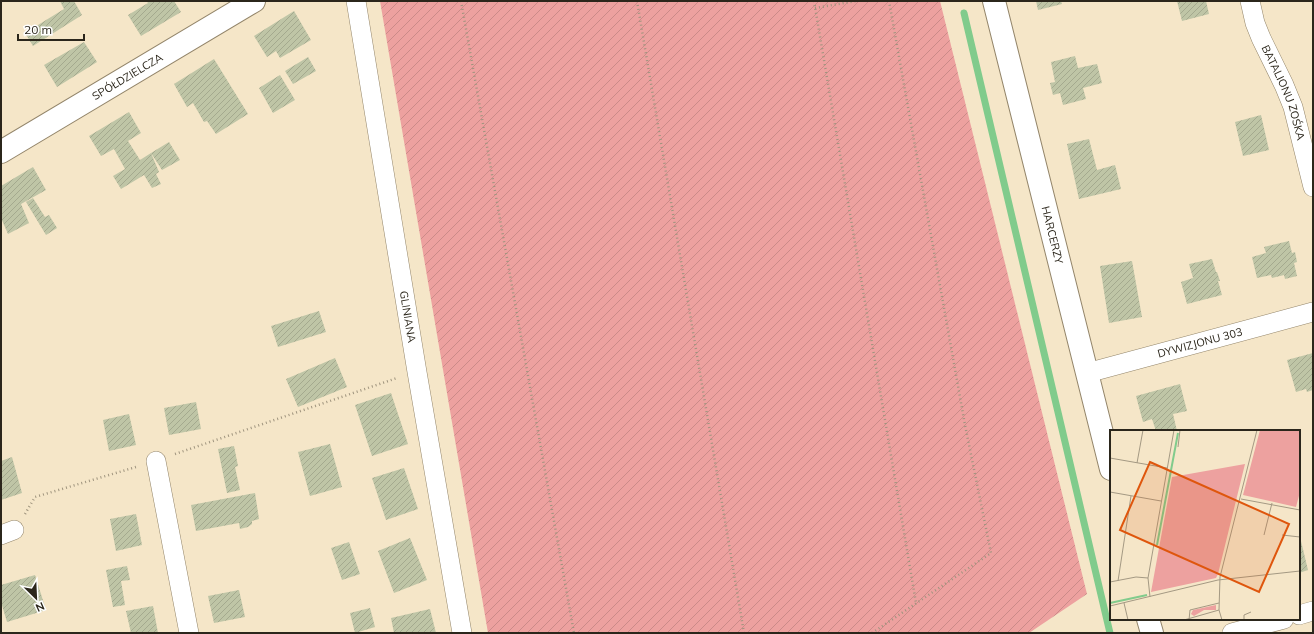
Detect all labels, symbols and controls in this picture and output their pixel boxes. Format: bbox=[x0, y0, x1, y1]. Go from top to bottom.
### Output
scale bar bbox=[18, 16, 84, 42]
text: 20 m bbox=[24, 22, 52, 37]
street label: BATALIONU ZOŚKA bbox=[1258, 43, 1308, 142]
street label: SPÓŁDZIELCZA bbox=[89, 50, 165, 103]
street label: HARCERZY bbox=[1039, 205, 1066, 265]
street label: GLINIANA bbox=[397, 290, 419, 344]
street label: DYWIZJONU 303 bbox=[1156, 324, 1244, 361]
inset map bbox=[1110, 430, 1300, 620]
north arrow bbox=[16, 578, 56, 618]
text: N bbox=[33, 599, 47, 615]

